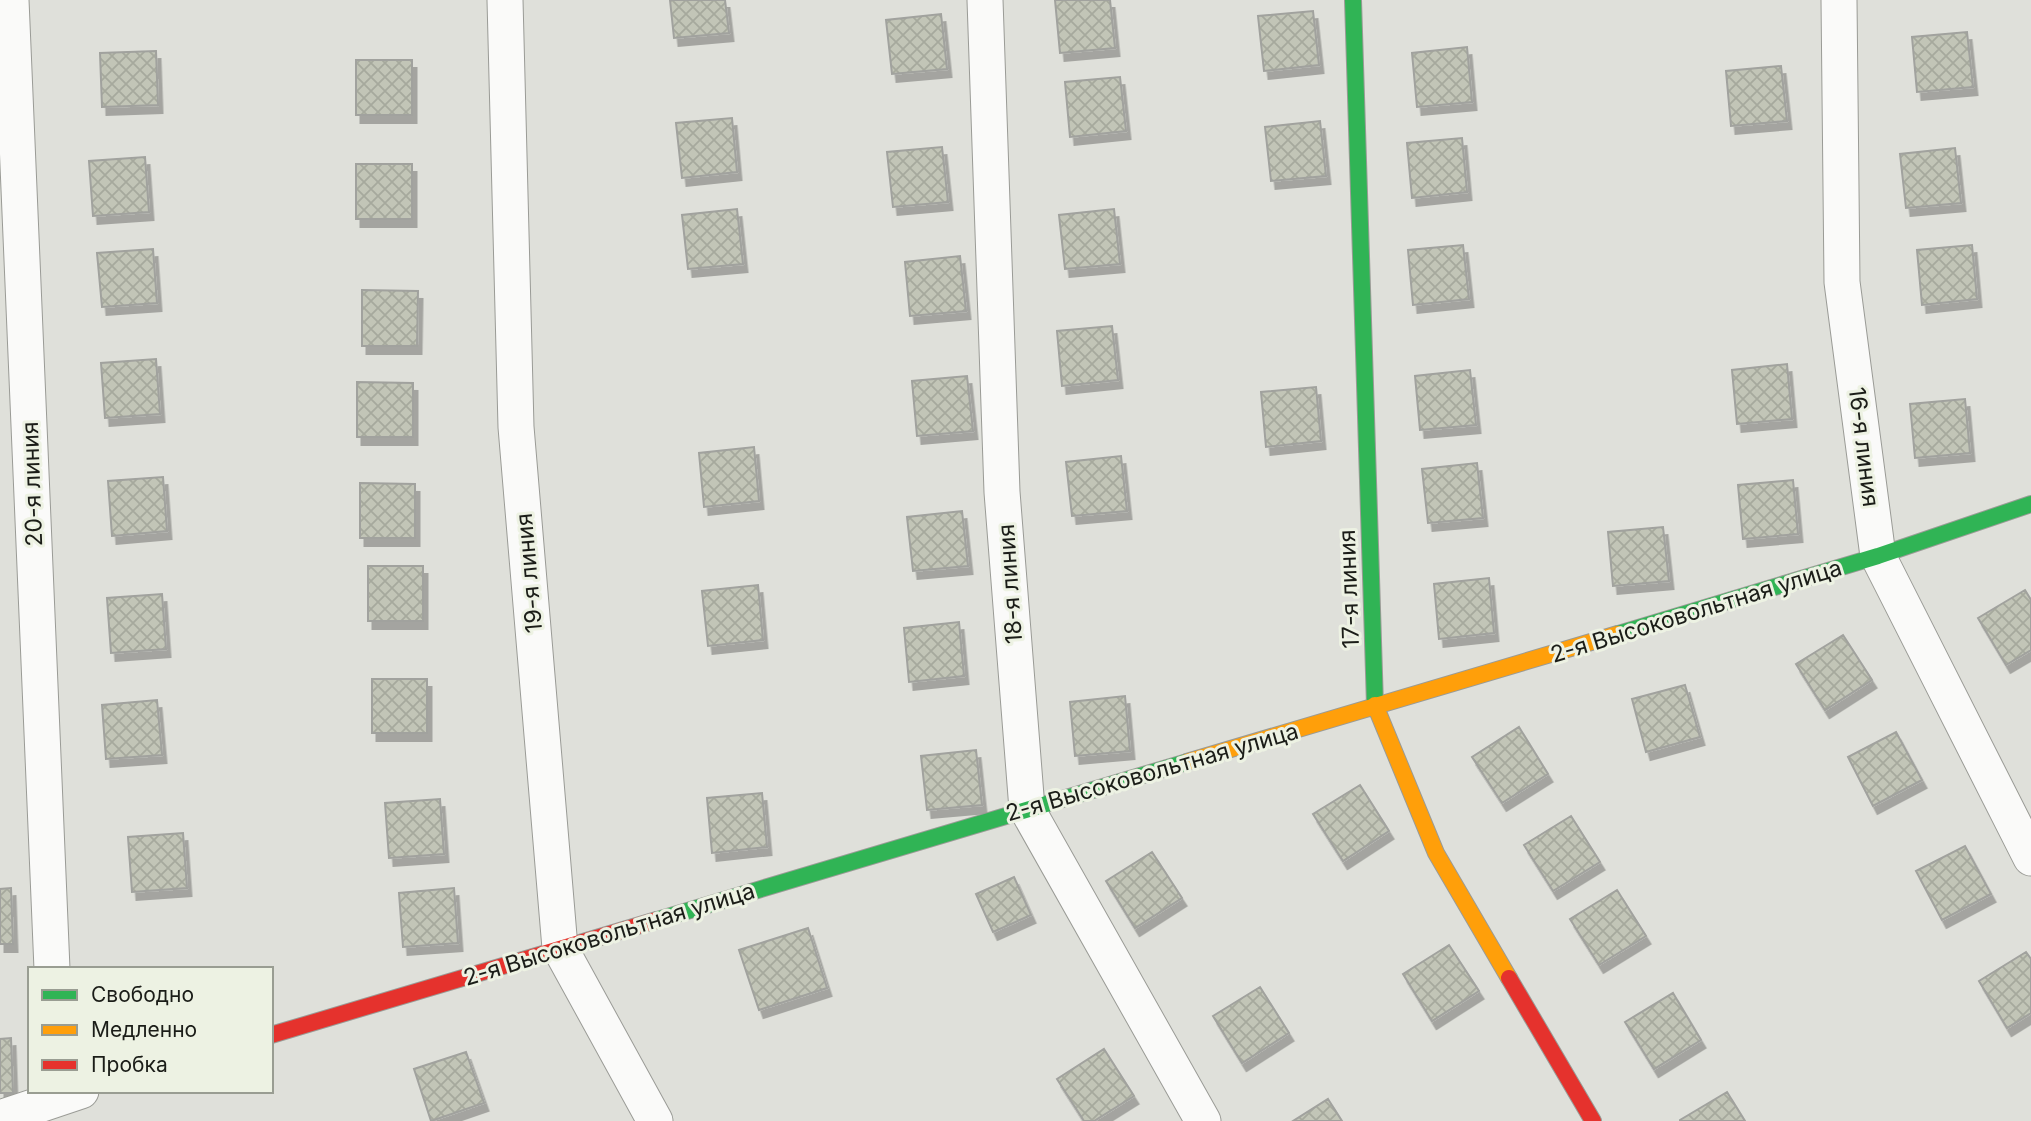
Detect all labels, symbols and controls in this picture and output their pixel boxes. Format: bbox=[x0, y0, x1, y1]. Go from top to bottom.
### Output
street label: 16-я линия bbox=[1843, 386, 1885, 508]
street label: 20-я линия bbox=[16, 421, 48, 547]
street label: 19-я линия bbox=[510, 512, 548, 634]
street label: 18-я линия bbox=[992, 523, 1028, 645]
street label: 17-я линия bbox=[1333, 529, 1365, 649]
street label: 2-я Высоковольтная улица bbox=[1547, 553, 1845, 669]
street label: 2-я Высоковольтная улица bbox=[1002, 717, 1302, 827]
street label: 2-я Высоковольтная улица bbox=[460, 876, 758, 992]
legend bbox=[28, 967, 273, 1093]
text: Свободно bbox=[91, 982, 194, 1007]
text: Медленно bbox=[91, 1017, 197, 1042]
text: Пробка bbox=[91, 1052, 168, 1077]

